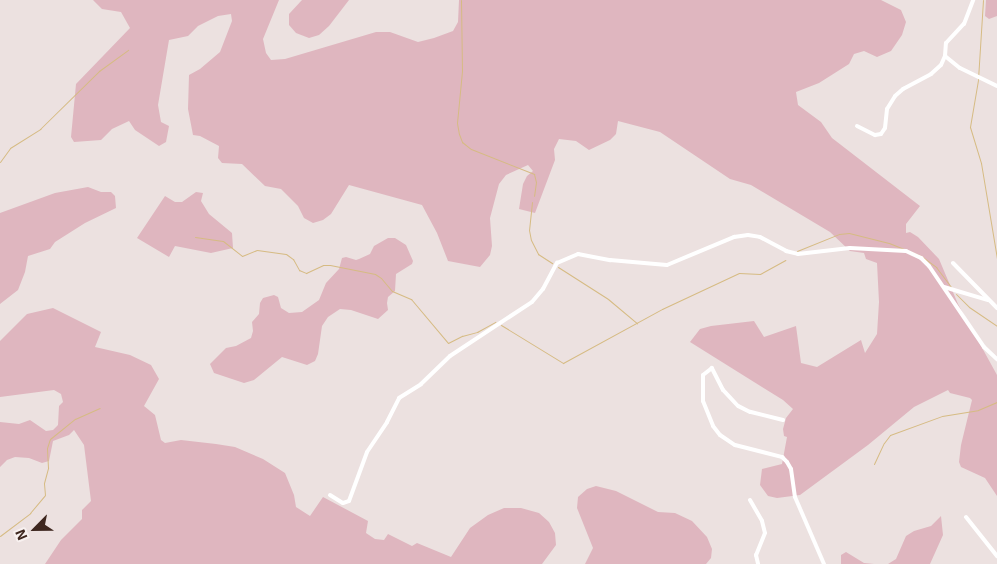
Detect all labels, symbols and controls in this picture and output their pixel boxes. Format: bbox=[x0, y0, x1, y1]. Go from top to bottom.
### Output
north arrow bbox=[10, 504, 60, 554]
text: N bbox=[11, 527, 31, 543]

